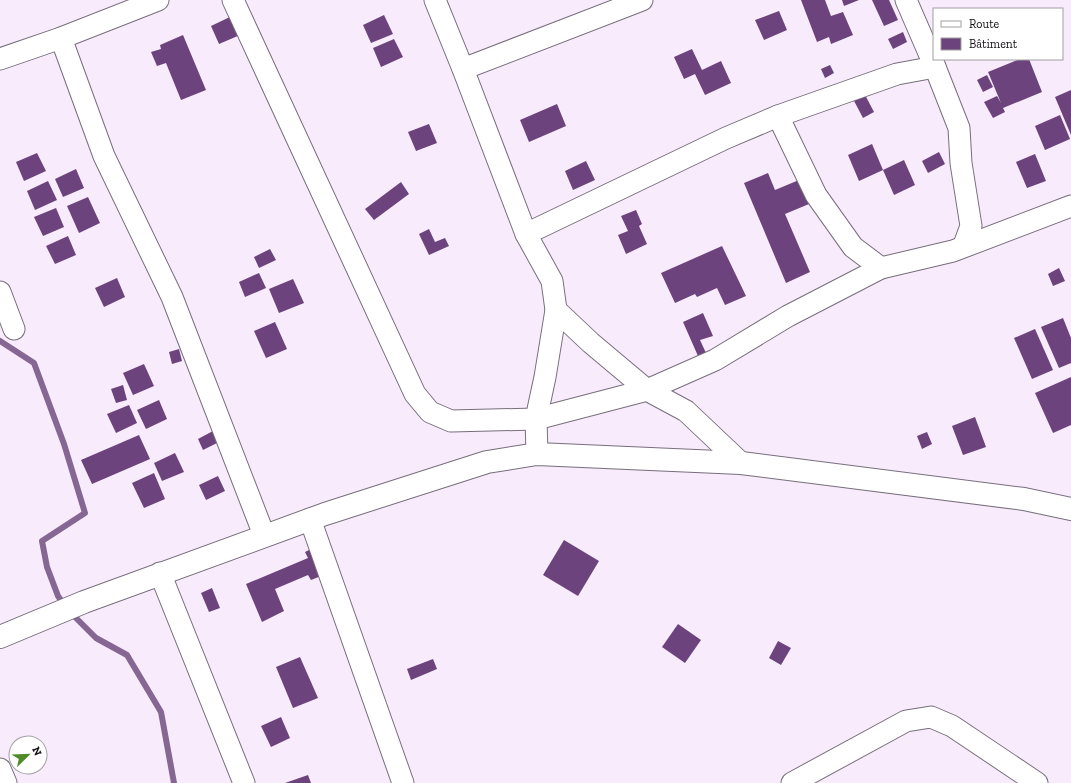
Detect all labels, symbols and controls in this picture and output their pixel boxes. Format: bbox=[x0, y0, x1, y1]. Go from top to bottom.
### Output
legend bbox=[933, 8, 1063, 60]
text: Route bbox=[969, 17, 1000, 31]
text: Bâtiment bbox=[969, 37, 1018, 51]
north arrow bbox=[8, 735, 48, 775]
text: N bbox=[29, 745, 45, 758]

